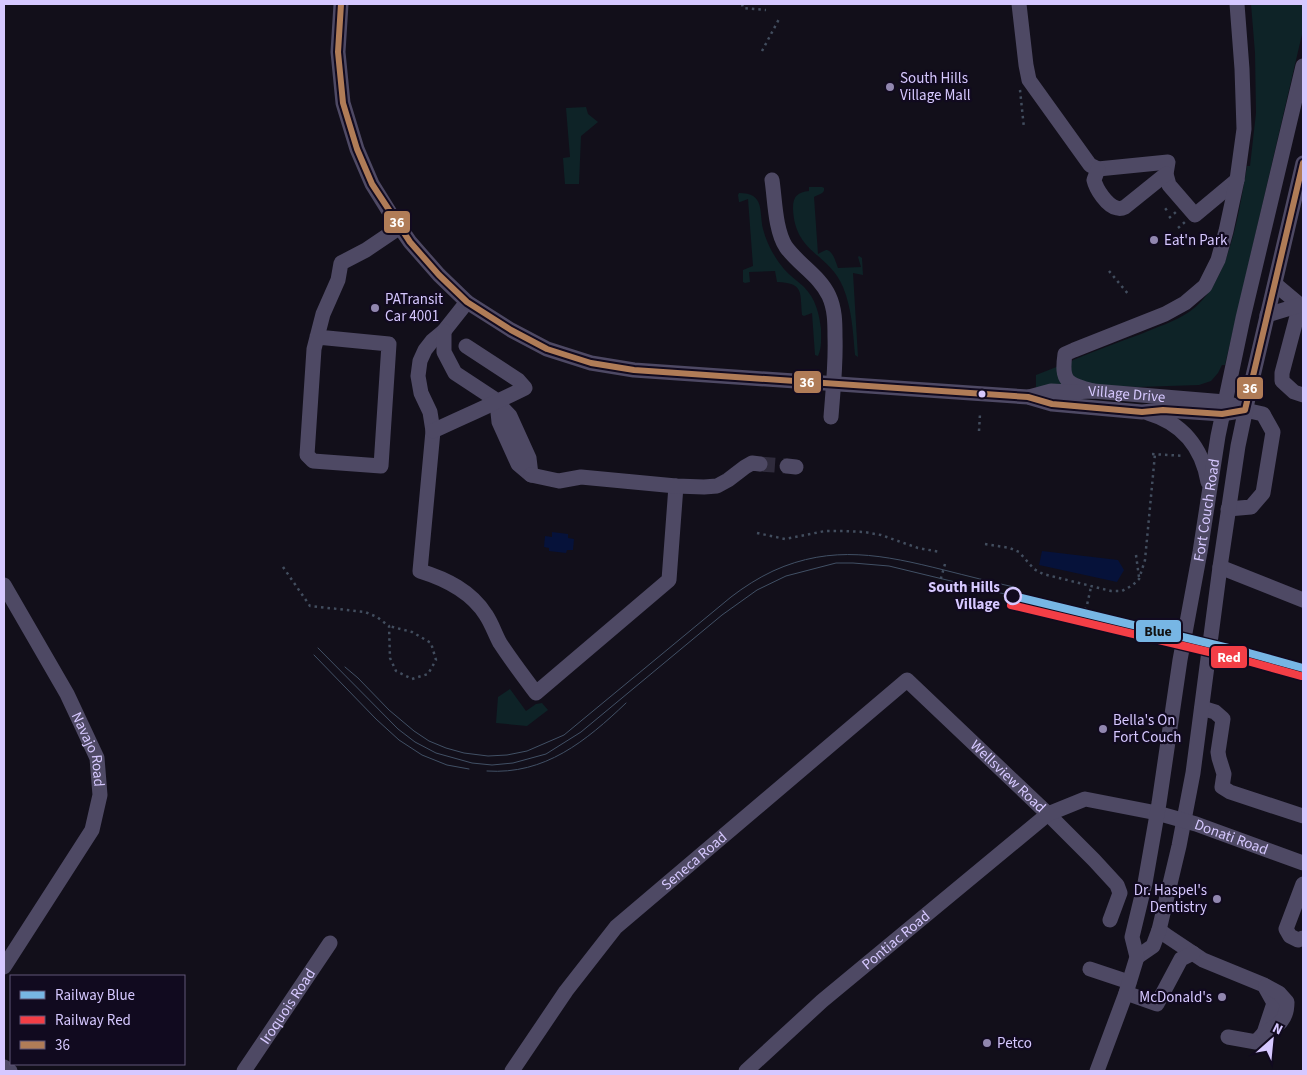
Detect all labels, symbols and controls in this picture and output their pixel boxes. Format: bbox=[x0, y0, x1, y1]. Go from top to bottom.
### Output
place label: South Hills Village Mall bbox=[900, 68, 971, 106]
marker: South Hills Village Mall bbox=[884, 81, 896, 93]
line badge: 36 bbox=[383, 210, 411, 234]
text: 36 bbox=[390, 213, 404, 233]
place label: Eat'n Park bbox=[1164, 230, 1228, 251]
marker: Eat'n Park bbox=[1148, 234, 1160, 246]
place label: PATransit Car 4001 bbox=[385, 289, 443, 327]
marker: PATransit Car 4001 bbox=[369, 302, 381, 314]
line badge: 36 bbox=[793, 370, 822, 394]
text: 36 bbox=[800, 373, 814, 393]
line badge: 36 bbox=[1236, 376, 1264, 400]
text: 36 bbox=[1243, 379, 1257, 399]
street label: Village Drive bbox=[1088, 381, 1166, 408]
unlabelled marker bbox=[977, 389, 987, 399]
street label: Fort Couch Road bbox=[1188, 457, 1225, 563]
place label: South Hills Village bbox=[928, 577, 1000, 615]
marker: South Hills Village bbox=[1004, 587, 1022, 605]
line badge: Blue bbox=[1135, 619, 1182, 643]
text: Blue bbox=[1144, 622, 1172, 642]
line badge: Red bbox=[1210, 645, 1248, 669]
text: Red bbox=[1217, 648, 1241, 668]
street label: Navajo Road bbox=[66, 709, 109, 788]
place label: Bella's On Fort Couch bbox=[1113, 710, 1181, 748]
marker: Bella's On Fort Couch bbox=[1097, 723, 1109, 735]
street label: Wellsview Road bbox=[965, 735, 1050, 818]
street label: Donati Road bbox=[1191, 814, 1271, 860]
street label: Seneca Road bbox=[657, 827, 732, 895]
place label: Dr. Haspel's Dentistry bbox=[1134, 880, 1207, 918]
marker: Dr. Haspel's Dentistry bbox=[1211, 893, 1223, 905]
street label: Pontiac Road bbox=[857, 906, 935, 975]
street label: Iroquois Road bbox=[255, 965, 321, 1049]
legend bbox=[10, 975, 185, 1065]
text: Railway Blue bbox=[55, 985, 135, 1006]
place label: McDonald's bbox=[1139, 987, 1212, 1008]
marker: McDonald's bbox=[1216, 991, 1228, 1003]
text: Railway Red bbox=[55, 1010, 131, 1031]
north arrow bbox=[1247, 1015, 1297, 1065]
text: N bbox=[1269, 1018, 1286, 1040]
place label: Petco bbox=[997, 1033, 1032, 1054]
text: 36 bbox=[55, 1035, 70, 1056]
marker: Petco bbox=[981, 1037, 993, 1049]

